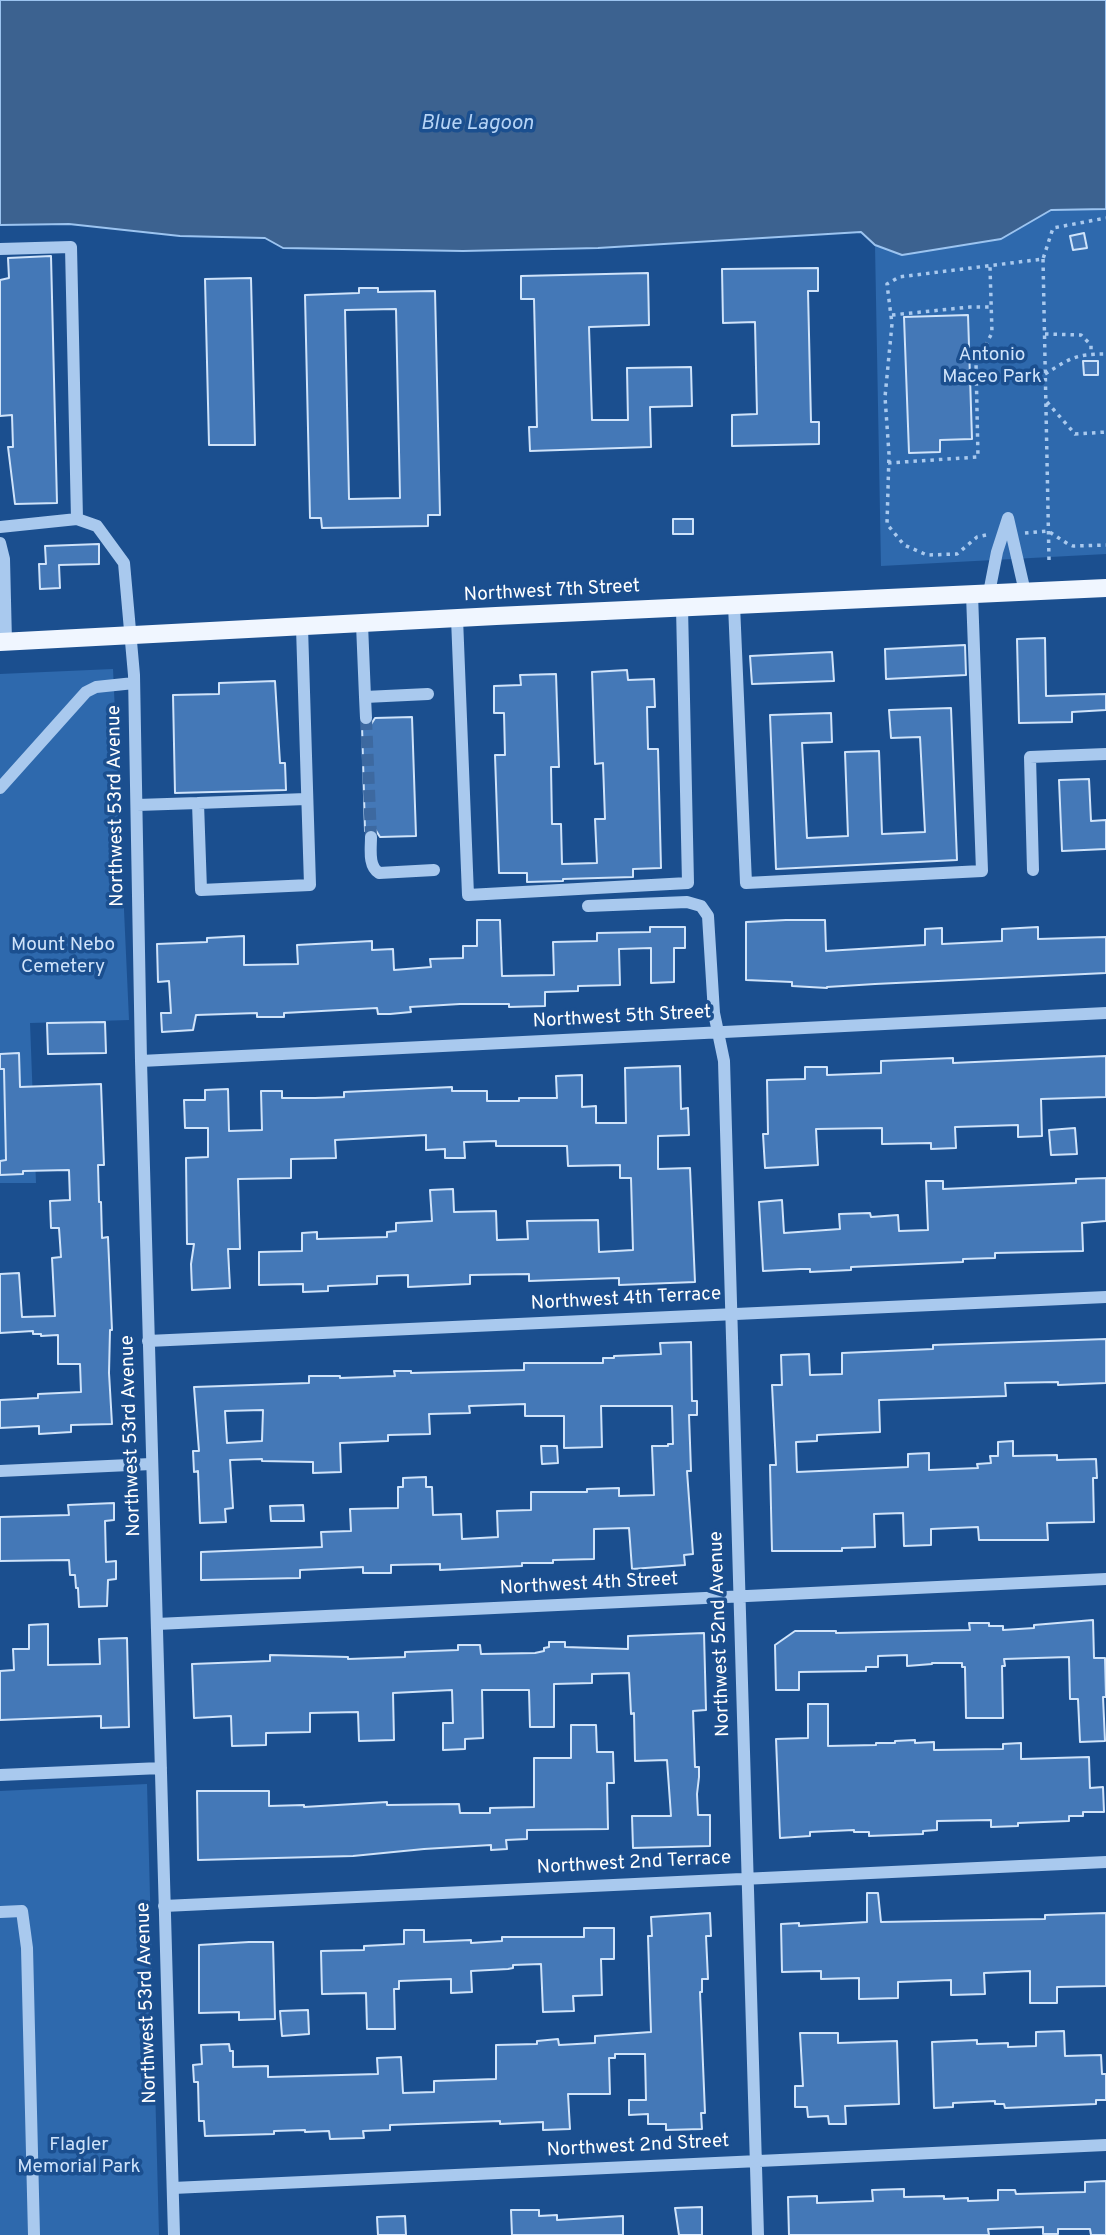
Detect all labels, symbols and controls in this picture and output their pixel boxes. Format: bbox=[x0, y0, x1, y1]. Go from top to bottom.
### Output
water label: Blue Lagoon bbox=[420, 112, 534, 138]
park label: Antonio Maceo Park bbox=[942, 345, 1042, 389]
street label: Northwest 7th Street bbox=[463, 576, 641, 608]
street label: Northwest 53rd Avenue bbox=[104, 705, 130, 907]
park label: Mount Nebo Cemetery bbox=[11, 935, 115, 979]
street label: Northwest 5th Street bbox=[532, 1002, 712, 1034]
street label: Northwest 4th Terrace bbox=[530, 1284, 722, 1316]
street label: Northwest 53rd Avenue bbox=[117, 1335, 147, 1537]
street label: Northwest 52nd Avenue bbox=[706, 1531, 736, 1737]
street label: Northwest 4th Street bbox=[499, 1569, 679, 1601]
street label: Northwest 2nd Terrace bbox=[536, 1848, 732, 1880]
street label: Northwest 53rd Avenue bbox=[133, 1902, 163, 2104]
street label: Northwest 2nd Street bbox=[546, 2131, 730, 2163]
park label: Flagler Memorial Park bbox=[17, 2135, 141, 2179]

